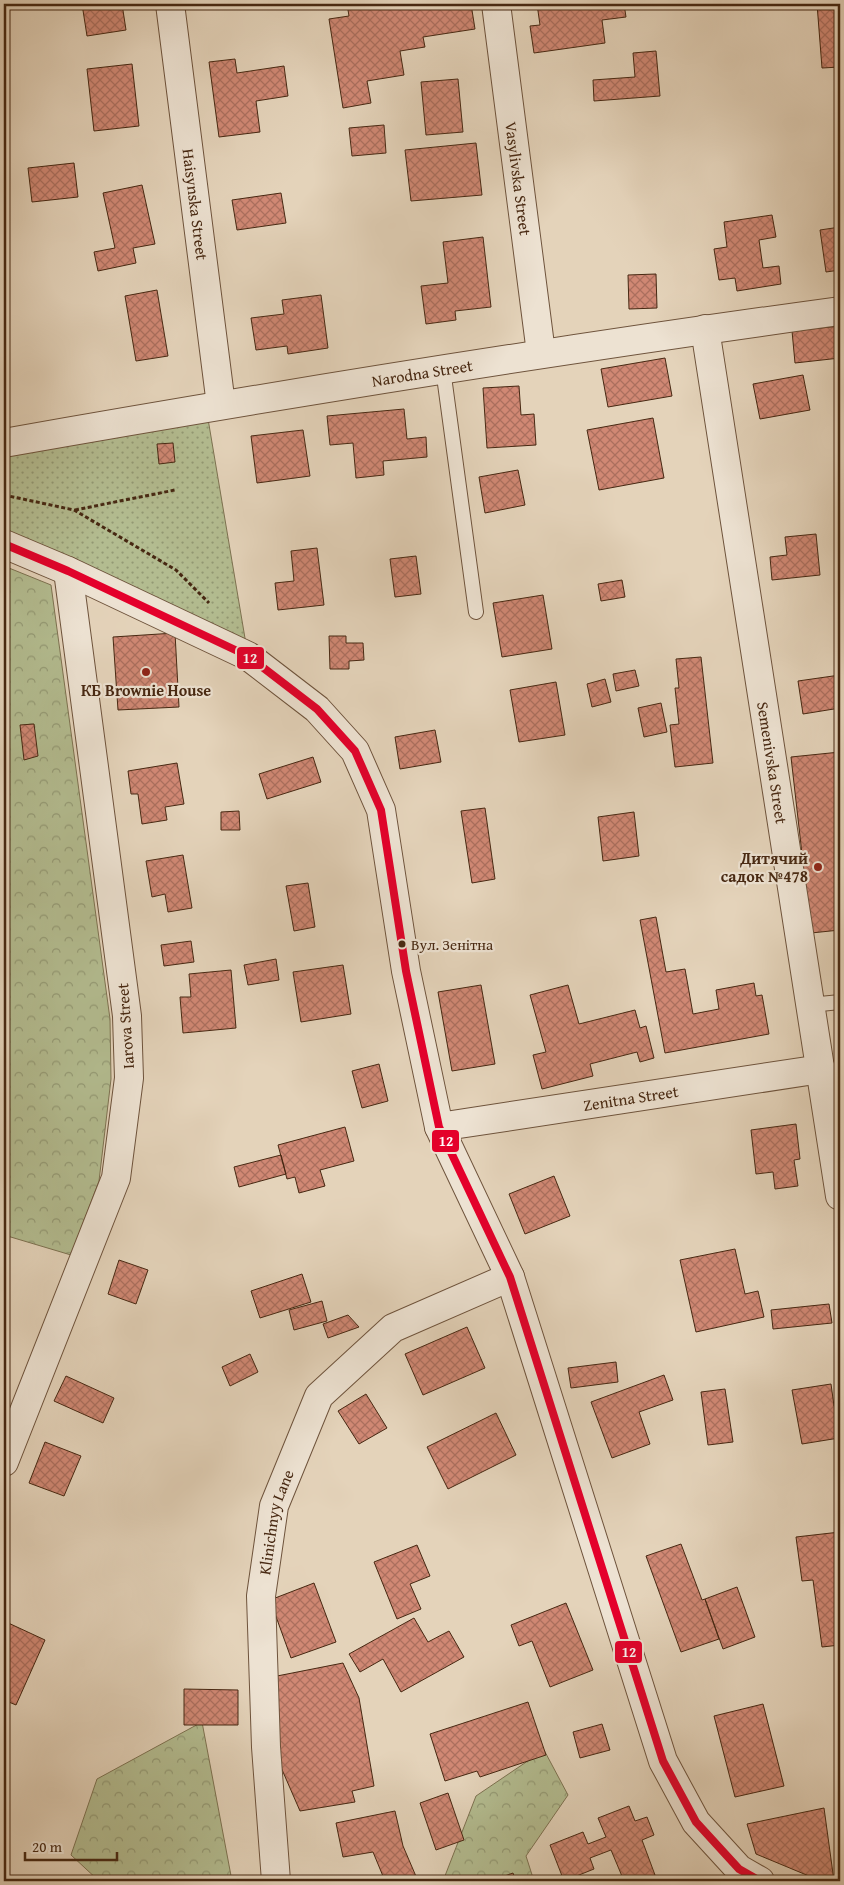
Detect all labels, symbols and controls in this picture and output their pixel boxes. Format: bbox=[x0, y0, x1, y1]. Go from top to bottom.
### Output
street label: Vasylivska Street bbox=[499, 120, 538, 237]
street label: Haisynska Street bbox=[177, 147, 215, 262]
street label: Narodna Street bbox=[370, 353, 475, 393]
line badge: 12 bbox=[236, 646, 265, 670]
text: 12 bbox=[243, 648, 257, 668]
marker: КБ Brownie House bbox=[140, 666, 152, 678]
place label: КБ Brownie House bbox=[81, 678, 211, 702]
street label: Semenivska Street bbox=[751, 700, 794, 826]
place label: Дитячий садок №478 bbox=[721, 846, 808, 888]
marker: Дитячий садок №478 bbox=[812, 861, 824, 873]
place label: Вул. Зенітна bbox=[411, 934, 494, 955]
marker: Вул. Зенітна bbox=[397, 939, 407, 949]
street label: Iarova Street bbox=[110, 982, 140, 1070]
street label: Zenitna Street bbox=[582, 1079, 680, 1117]
line badge: 12 bbox=[431, 1129, 460, 1153]
text: 12 bbox=[439, 1131, 453, 1151]
street label: Klinichnyy Lane bbox=[252, 1466, 300, 1576]
line badge: 12 bbox=[614, 1640, 643, 1664]
text: 12 bbox=[622, 1642, 636, 1662]
scale bar bbox=[25, 1830, 118, 1862]
text: 20 m bbox=[32, 1836, 63, 1857]

